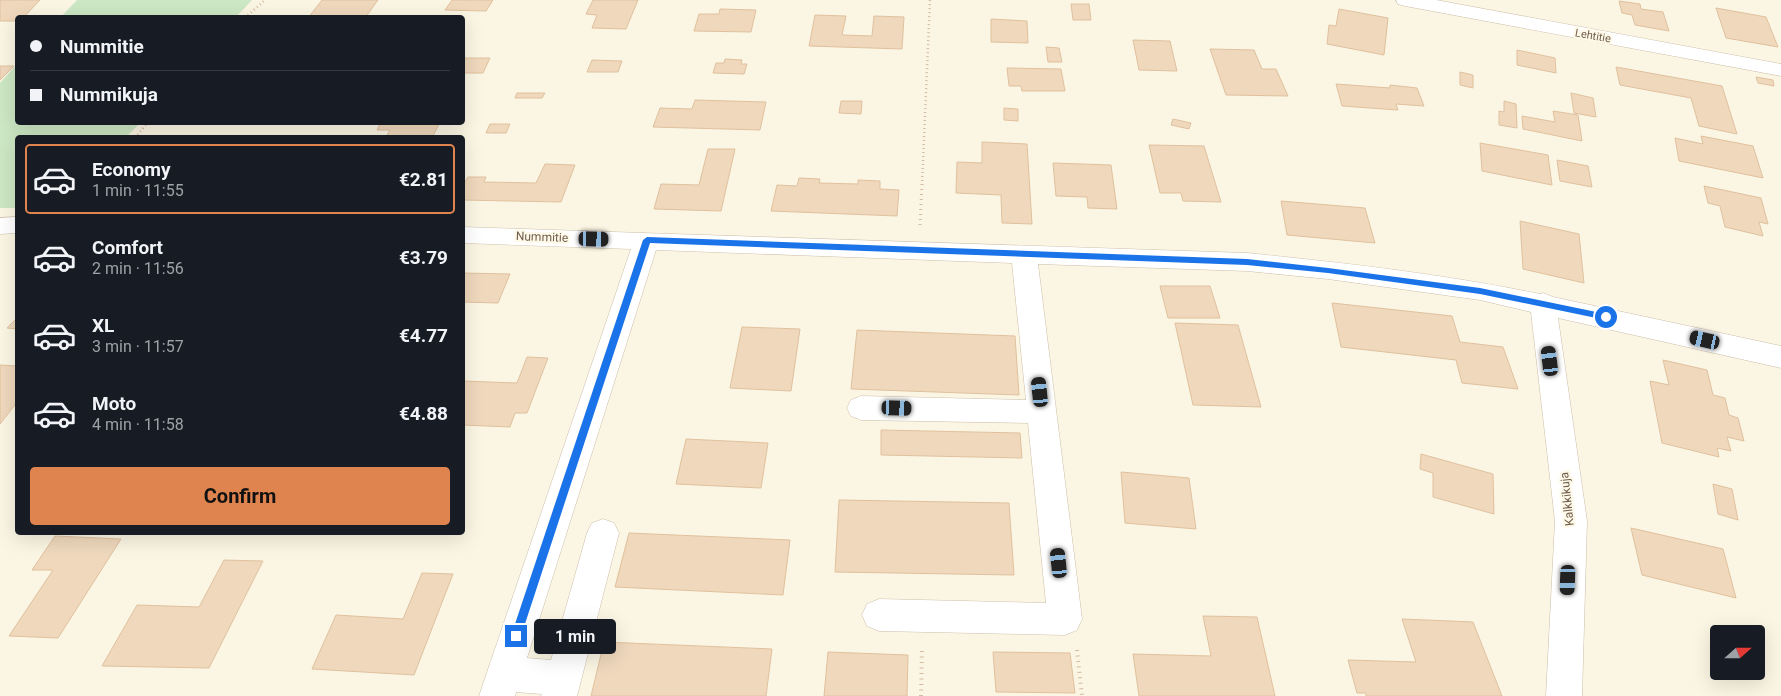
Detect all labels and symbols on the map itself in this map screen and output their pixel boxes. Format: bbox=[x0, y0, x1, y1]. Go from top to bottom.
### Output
street label: Lehtitie bbox=[1574, 26, 1612, 46]
street label: Nummitie bbox=[516, 229, 568, 245]
car bbox=[578, 231, 609, 247]
route start bbox=[1595, 306, 1617, 328]
car bbox=[1688, 329, 1721, 351]
car bbox=[1540, 345, 1559, 377]
car bbox=[1030, 376, 1049, 408]
car bbox=[881, 400, 912, 416]
street label: Kalkkikuja bbox=[1557, 471, 1577, 527]
car bbox=[1049, 547, 1068, 579]
car bbox=[1559, 565, 1576, 595]
callout: 1 min bbox=[534, 618, 616, 654]
route end bbox=[505, 625, 527, 647]
north arrow bbox=[1710, 625, 1765, 680]

